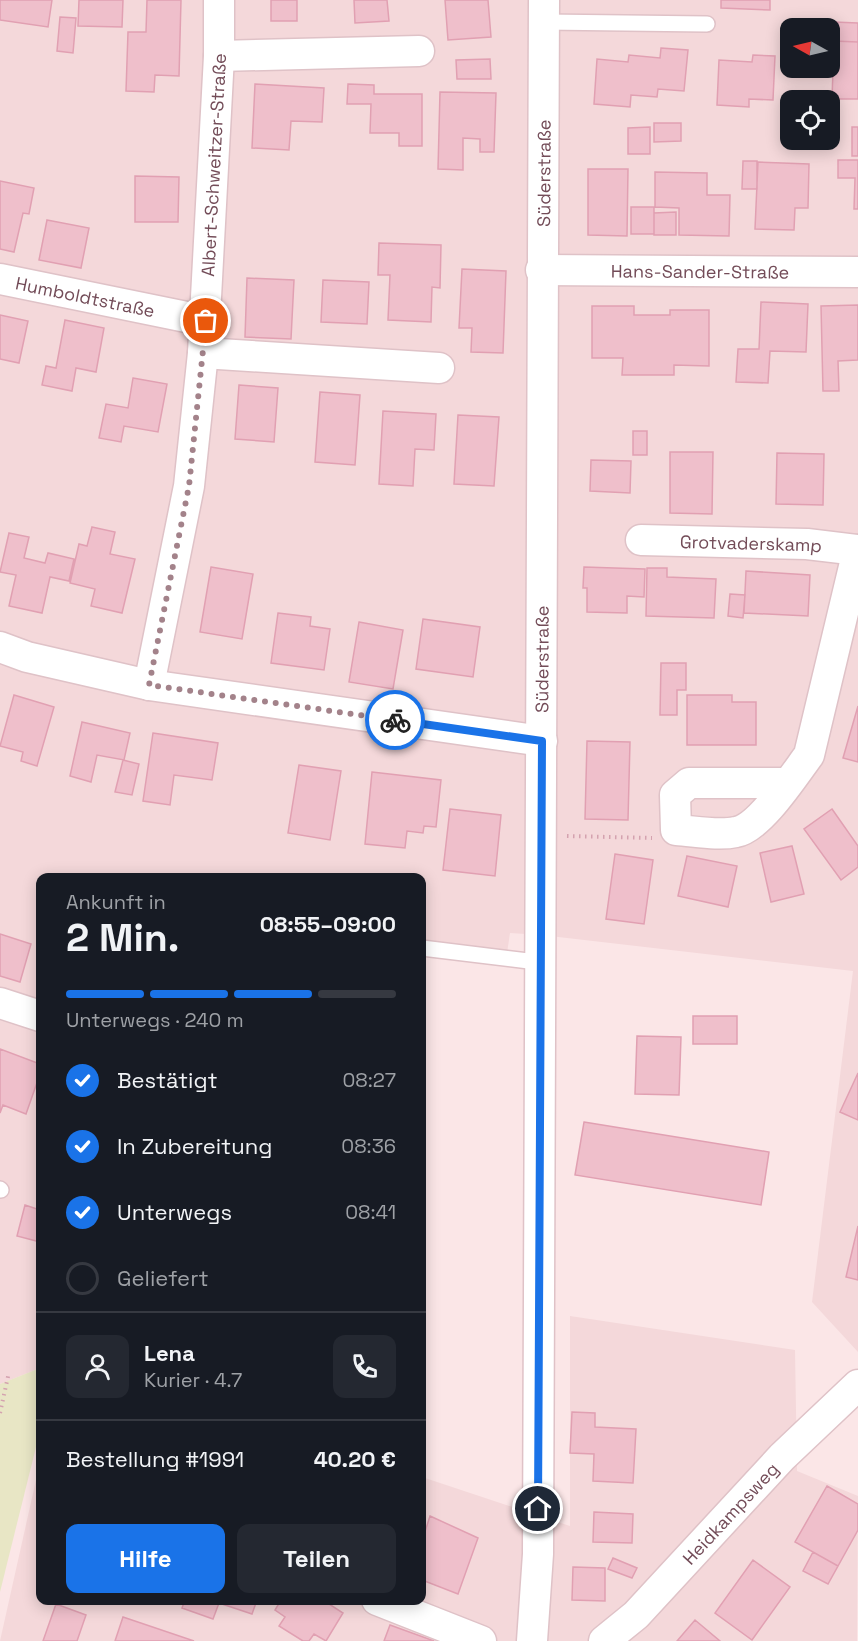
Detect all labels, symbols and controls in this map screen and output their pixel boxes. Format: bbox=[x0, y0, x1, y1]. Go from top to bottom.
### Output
north arrow bbox=[780, 18, 840, 78]
map controls bbox=[780, 18, 840, 150]
street label: Albert-Schweitzer-Straße bbox=[196, 53, 231, 277]
button: locate bbox=[780, 90, 840, 150]
street label: Süderstraße bbox=[532, 120, 555, 227]
street label: Hans-Sander-Straße bbox=[611, 259, 789, 283]
street label: Humboldtstraße bbox=[14, 271, 157, 322]
pin bbox=[180, 295, 231, 346]
icon: bag bbox=[189, 304, 222, 337]
street label: Grotvaderskamp bbox=[680, 529, 823, 557]
street label: Süderstraße bbox=[530, 606, 553, 713]
courier bbox=[365, 690, 425, 750]
icon: bike bbox=[379, 704, 412, 737]
text: Ankunft in bbox=[66, 889, 166, 915]
text: 08:55–09:00 bbox=[260, 910, 396, 938]
text: 2 Min. bbox=[66, 913, 180, 962]
text: Unterwegs · 240 m bbox=[66, 1007, 244, 1033]
icon: check bbox=[66, 1064, 99, 1097]
text: Bestätigt bbox=[117, 1066, 218, 1094]
text: 08:27 bbox=[342, 1067, 396, 1093]
icon: check bbox=[66, 1130, 99, 1163]
text: In Zubereitung bbox=[117, 1132, 272, 1160]
text: 08:36 bbox=[341, 1133, 396, 1159]
icon: check bbox=[66, 1196, 99, 1229]
text: Unterwegs bbox=[117, 1198, 232, 1226]
text: 08:41 bbox=[345, 1199, 396, 1225]
text: Geliefert bbox=[117, 1264, 209, 1292]
button: person bbox=[66, 1335, 129, 1398]
button: phone bbox=[333, 1335, 396, 1398]
text: Lena bbox=[144, 1339, 195, 1367]
text: Kurier · 4.7 bbox=[144, 1367, 242, 1393]
text: Bestellung #1991 bbox=[66, 1445, 244, 1473]
text: 40.20 € bbox=[314, 1445, 396, 1473]
street label: Heidkampsweg bbox=[677, 1457, 783, 1569]
pin bbox=[512, 1483, 563, 1534]
icon: home bbox=[521, 1492, 554, 1525]
button: Hilfe bbox=[66, 1524, 225, 1593]
button: Teilen bbox=[237, 1524, 396, 1593]

